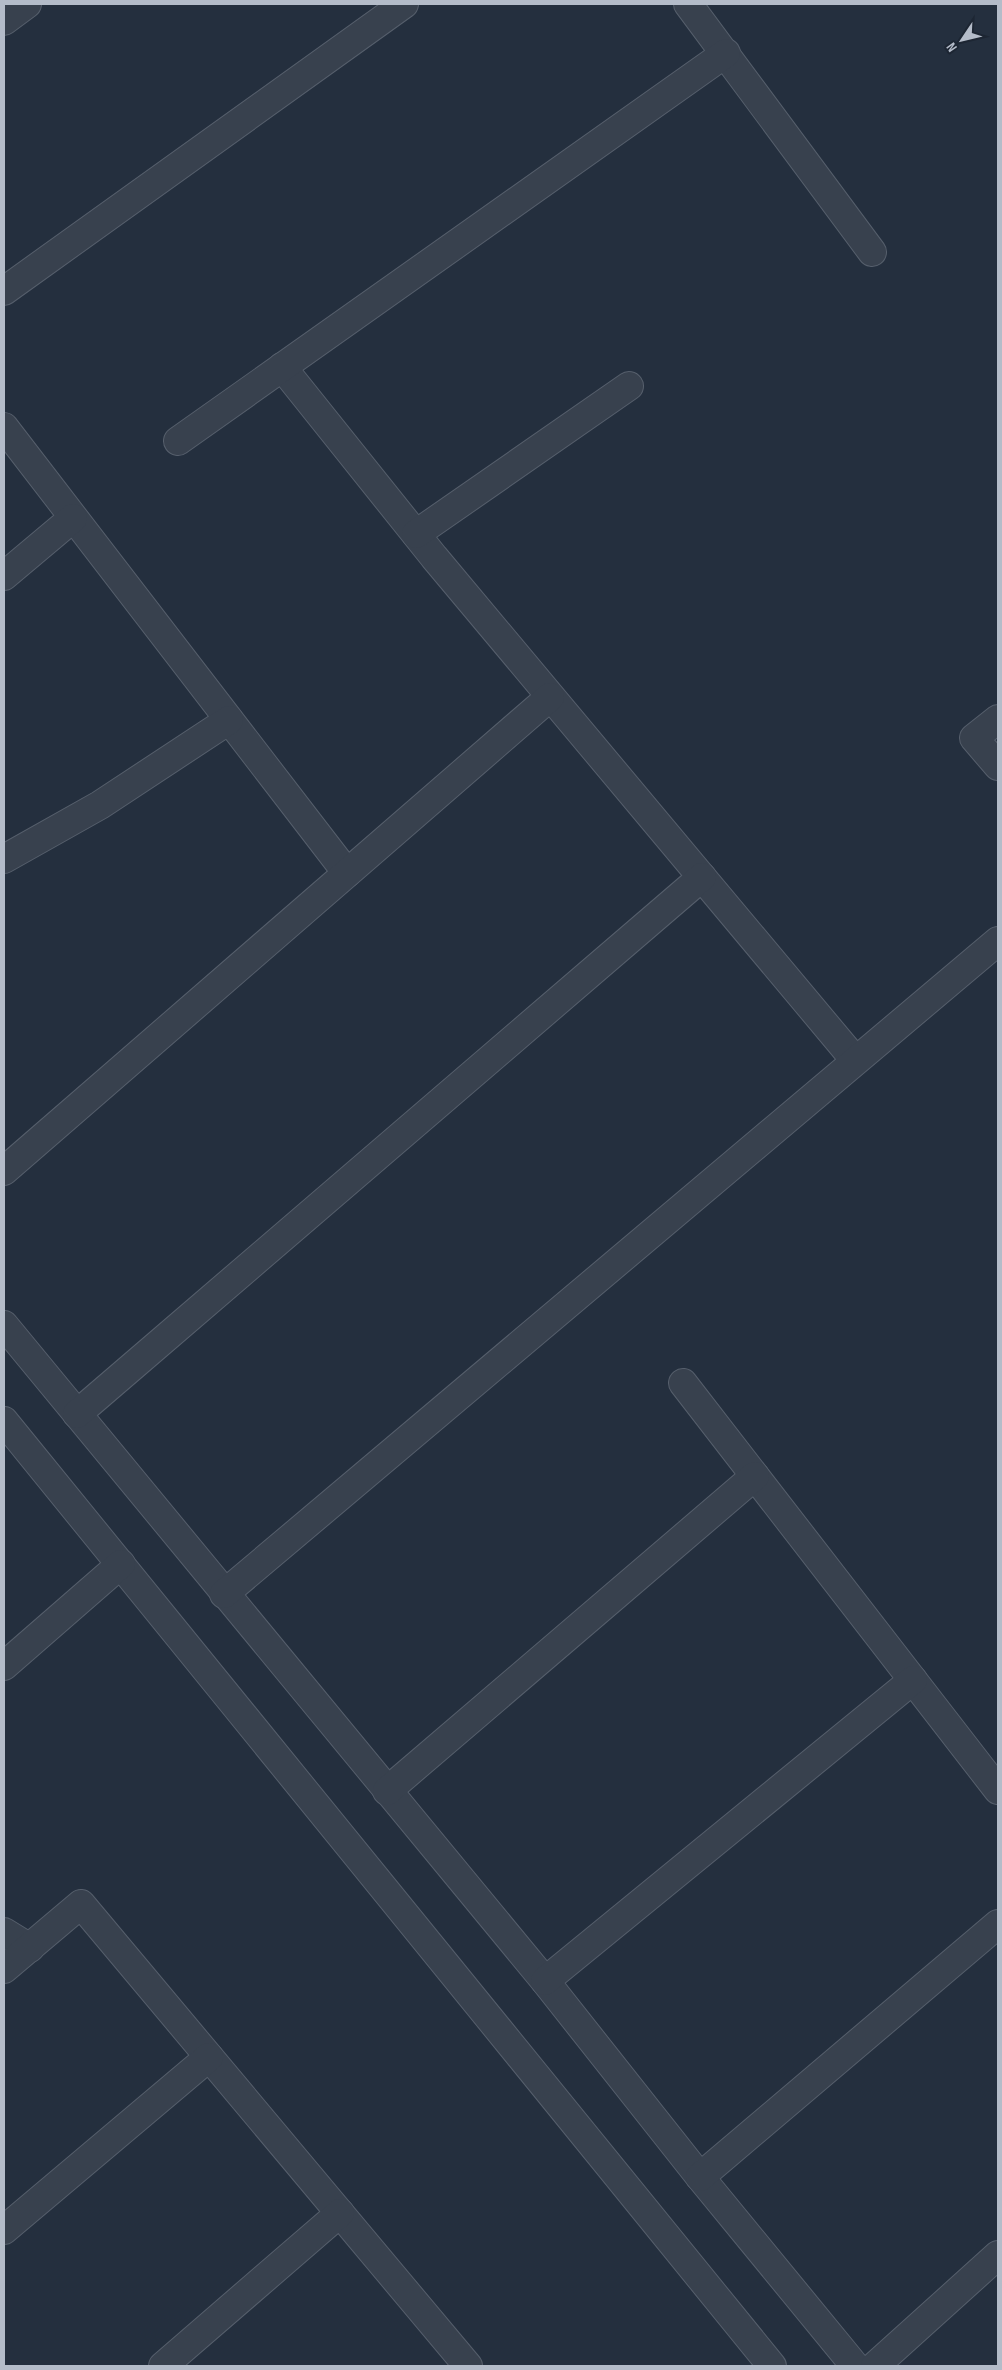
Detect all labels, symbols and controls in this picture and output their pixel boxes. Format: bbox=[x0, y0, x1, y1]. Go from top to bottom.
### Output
north arrow bbox=[937, 15, 987, 65]
text: N bbox=[943, 39, 961, 55]

